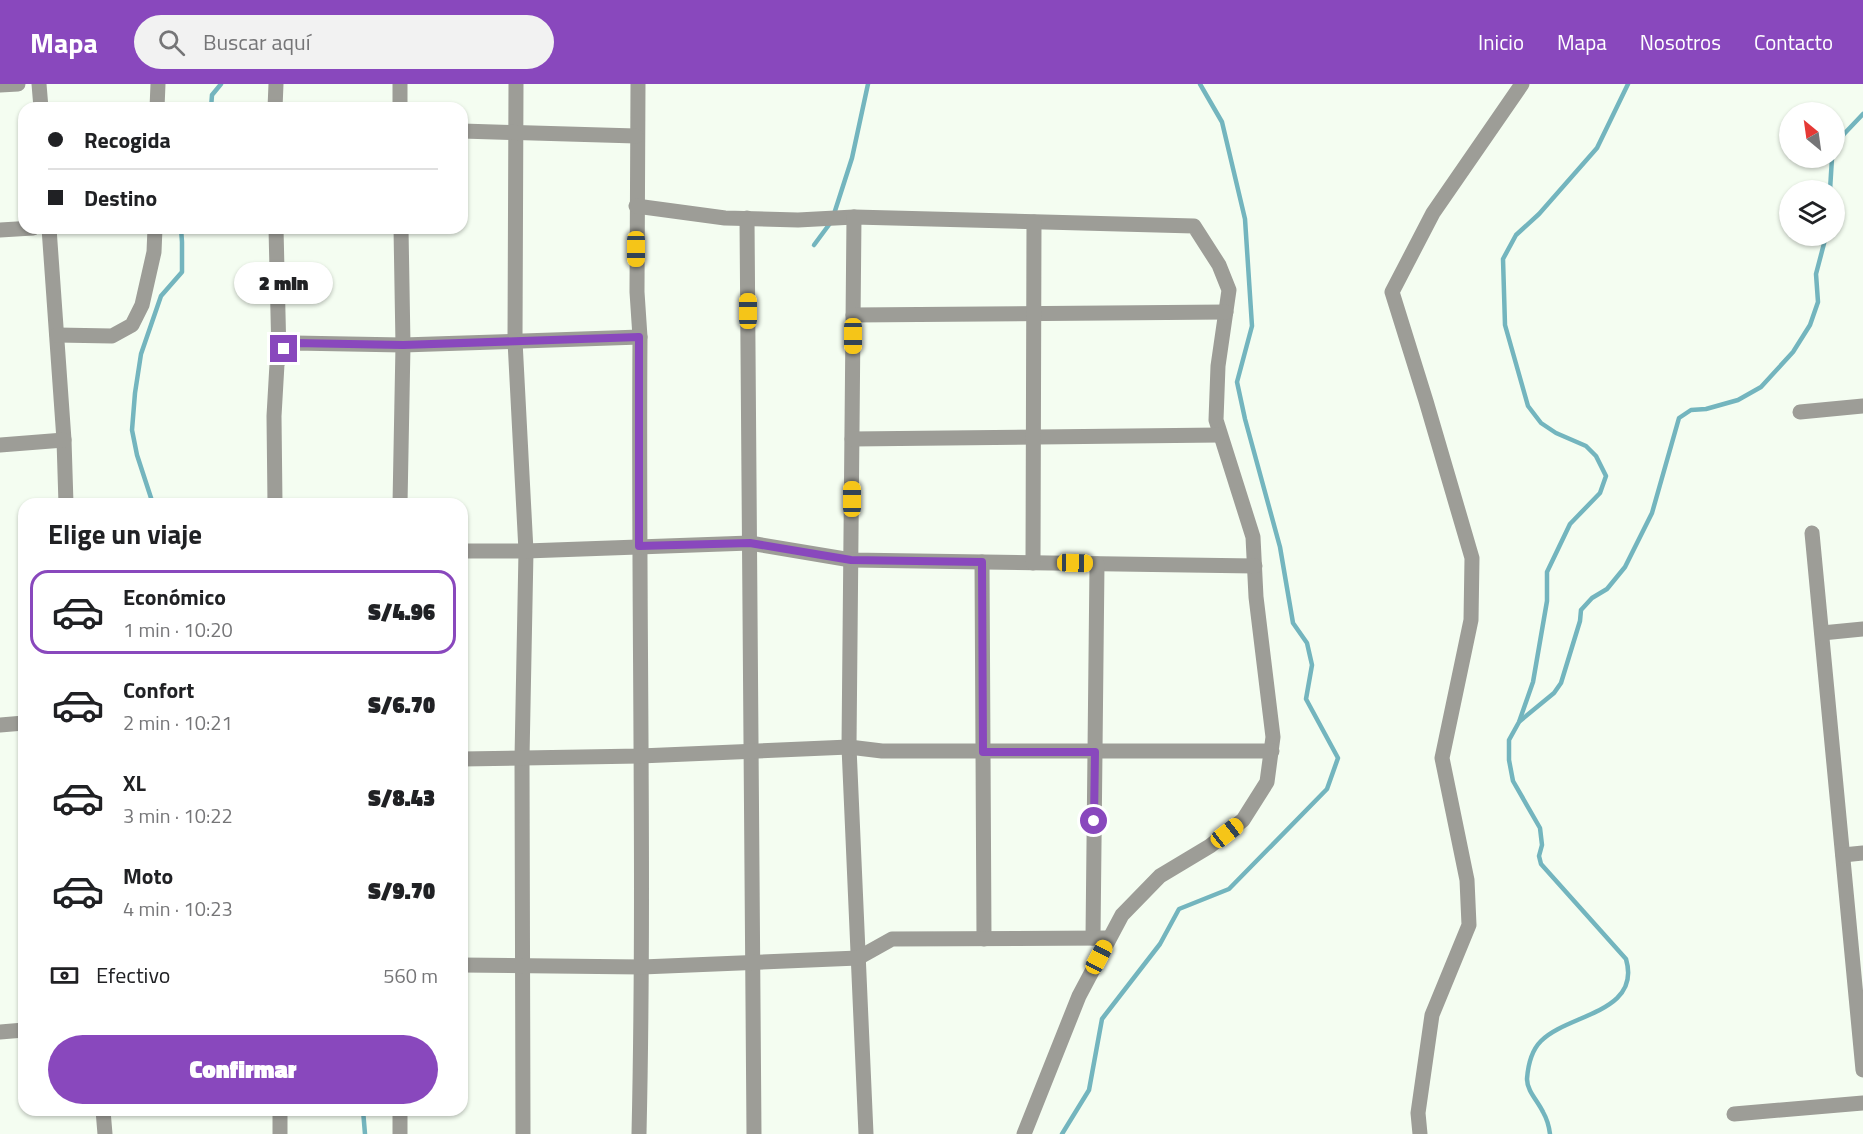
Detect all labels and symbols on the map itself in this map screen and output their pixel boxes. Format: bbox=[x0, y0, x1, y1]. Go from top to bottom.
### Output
north arrow bbox=[1779, 102, 1845, 168]
car bbox=[627, 231, 645, 267]
callout: 2 min bbox=[234, 262, 334, 304]
car bbox=[739, 293, 757, 329]
car bbox=[844, 318, 862, 354]
route end bbox=[270, 335, 297, 362]
car bbox=[843, 481, 861, 517]
car bbox=[1057, 554, 1093, 572]
route start bbox=[1080, 807, 1107, 834]
car bbox=[1207, 815, 1247, 851]
car bbox=[1083, 937, 1115, 977]

